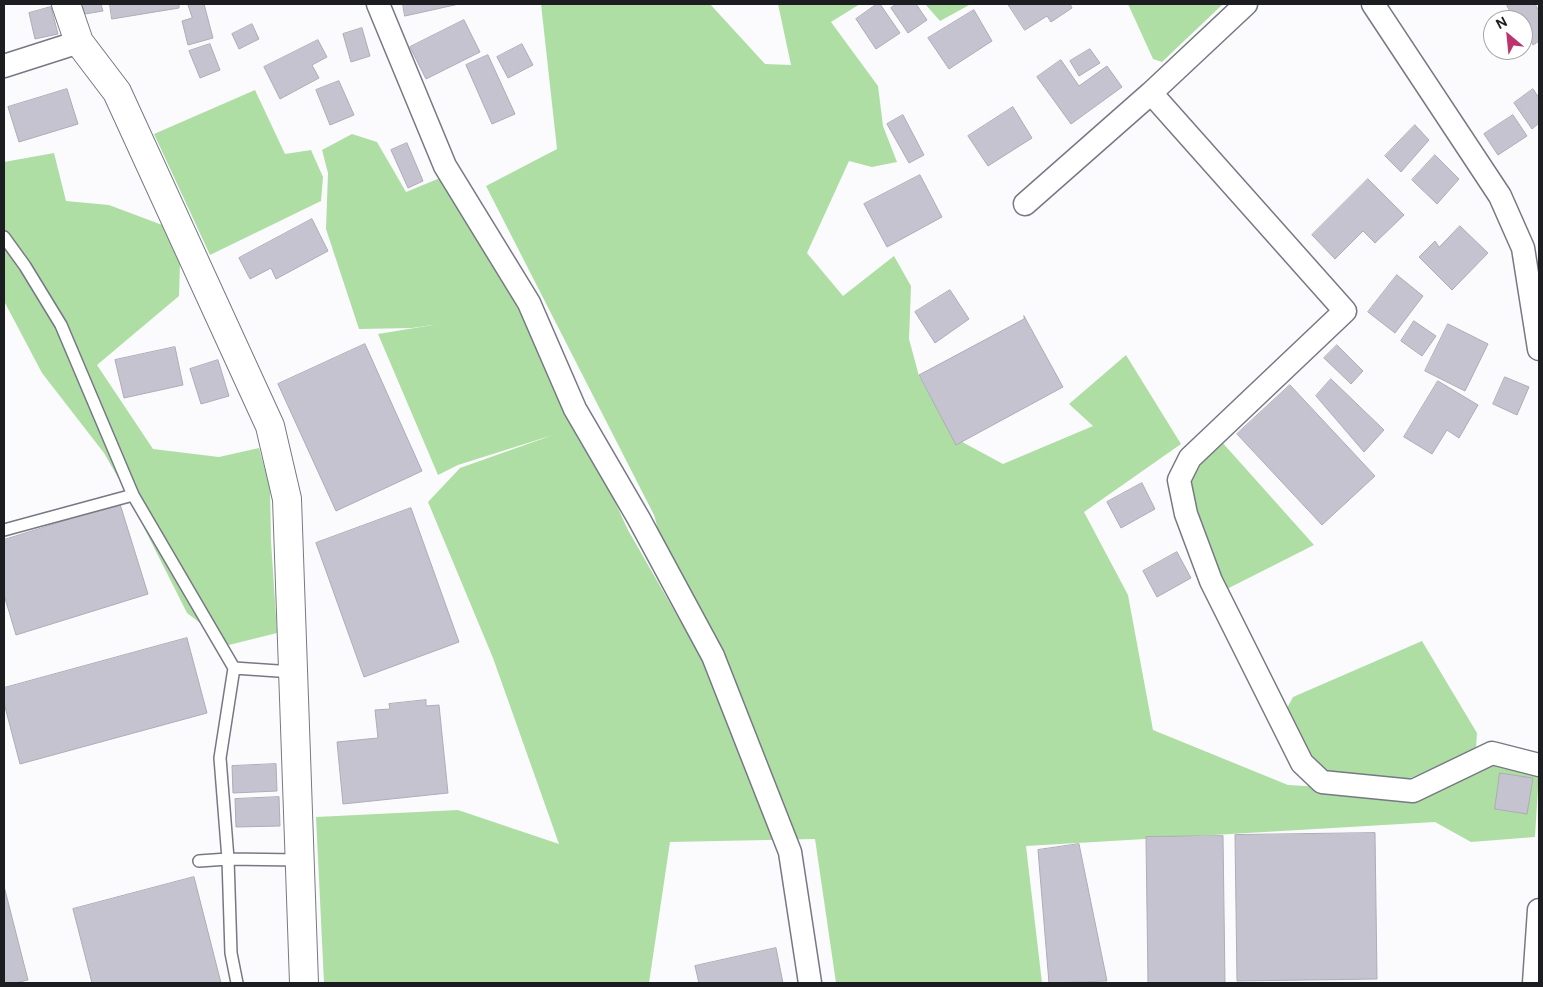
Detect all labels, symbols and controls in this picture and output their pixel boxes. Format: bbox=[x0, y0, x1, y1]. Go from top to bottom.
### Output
north arrow bbox=[1483, 10, 1533, 60]
text: N bbox=[1493, 12, 1510, 33]

